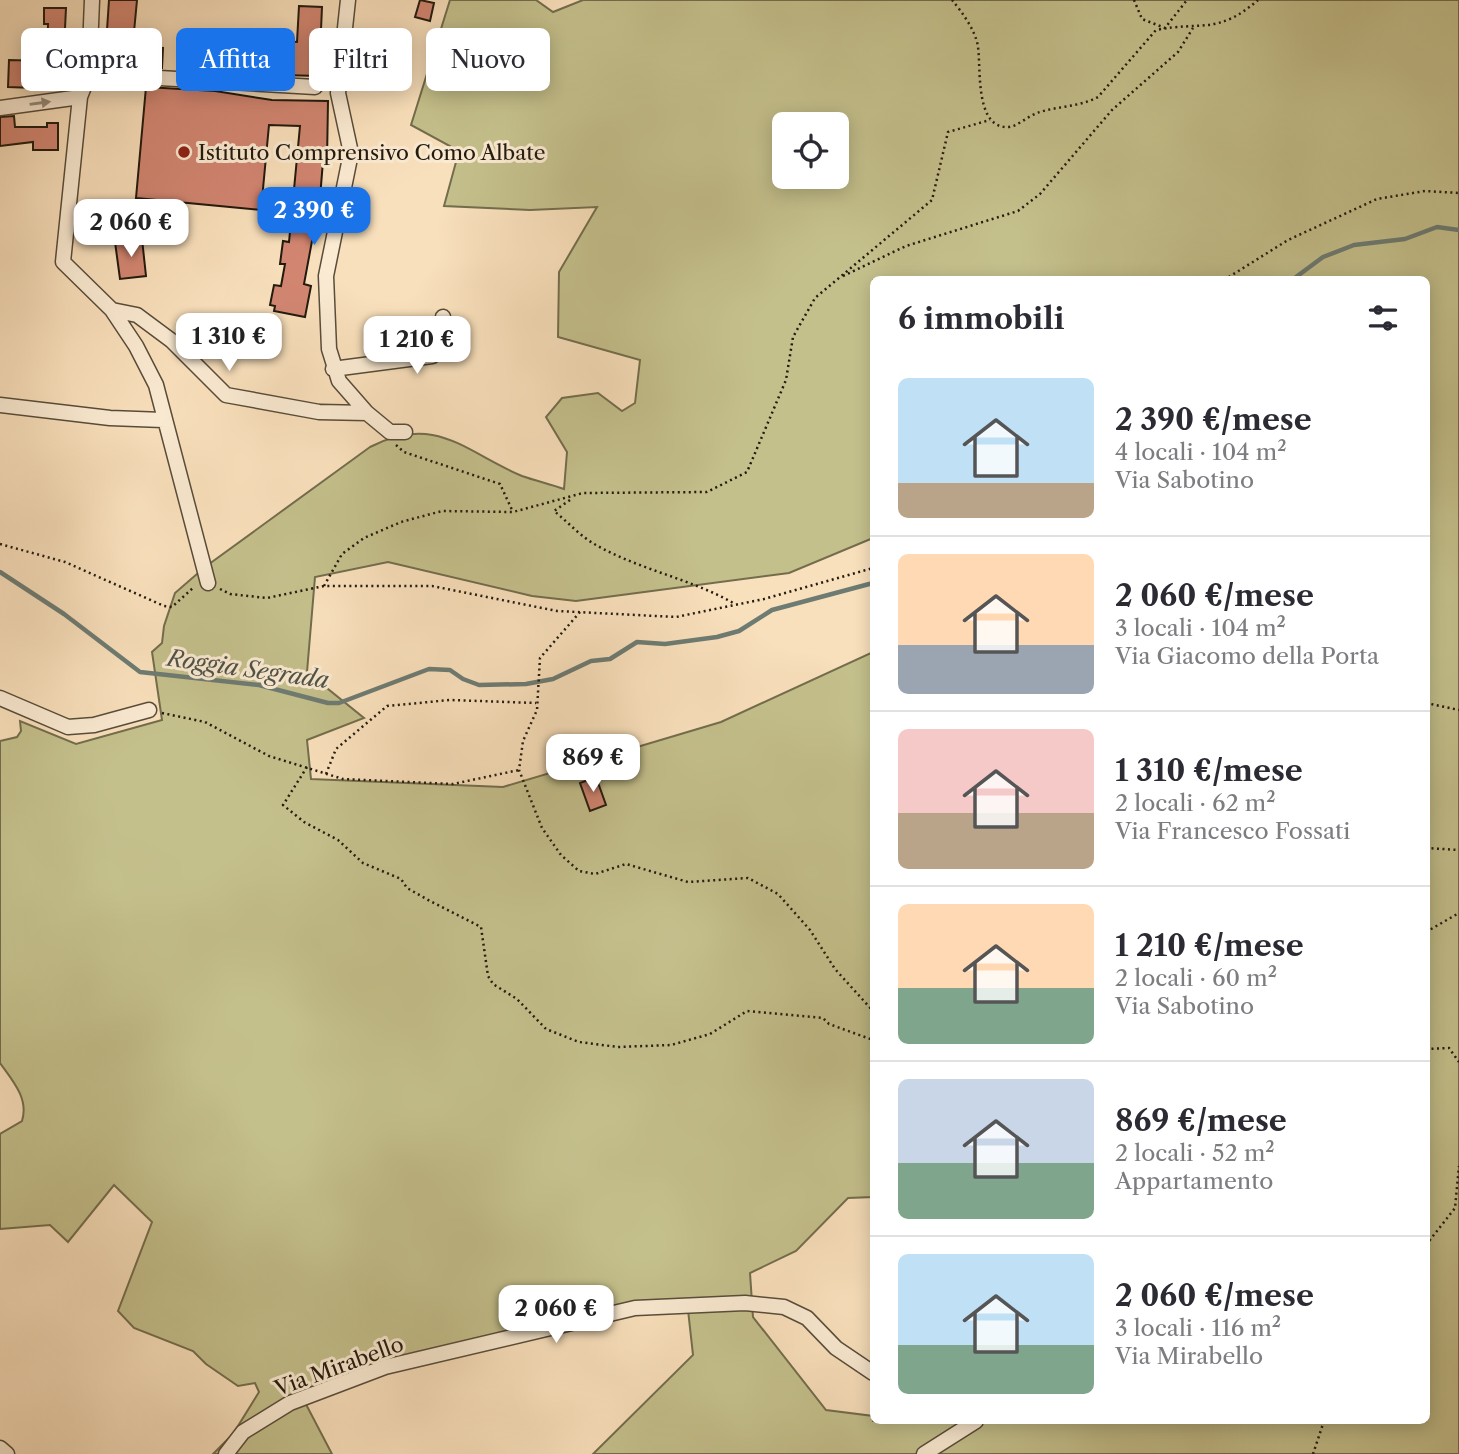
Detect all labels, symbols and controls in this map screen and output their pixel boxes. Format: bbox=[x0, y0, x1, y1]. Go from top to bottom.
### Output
chip: Compra bbox=[21, 28, 162, 91]
chip: Affitta bbox=[176, 28, 295, 91]
chip: Filtri bbox=[309, 28, 412, 91]
chip: Nuovo bbox=[426, 28, 550, 91]
one-way arrow bbox=[29, 97, 51, 108]
map controls bbox=[772, 112, 849, 189]
button: locate bbox=[772, 112, 849, 189]
place label: Istituto Comprensivo Como Albate bbox=[198, 140, 545, 165]
marker: Istituto Comprensivo Como Albate bbox=[176, 144, 192, 160]
pin: 2 390 € bbox=[249, 188, 379, 247]
text: 2 390 € bbox=[273, 196, 355, 224]
pin: 2 060 € bbox=[66, 200, 196, 259]
text: 2 060 € bbox=[90, 208, 172, 236]
icon: filters bbox=[1364, 299, 1402, 337]
text: 6 immobili bbox=[898, 300, 1065, 337]
pin: 1 310 € bbox=[164, 314, 294, 373]
pin: 1 210 € bbox=[352, 316, 482, 376]
text: 1 310 € bbox=[192, 322, 266, 350]
text: 1 210 € bbox=[380, 325, 454, 353]
text: 2 390 €/mese bbox=[1115, 401, 1312, 438]
icon: home bbox=[954, 406, 1038, 490]
text: 4 locali · 104 m² bbox=[1115, 438, 1287, 466]
text: Via Sabotino bbox=[1115, 466, 1254, 494]
text: 2 060 €/mese bbox=[1115, 577, 1314, 614]
icon: home bbox=[954, 582, 1038, 666]
text: 3 locali · 104 m² bbox=[1115, 614, 1286, 642]
text: Via Giacomo della Porta bbox=[1115, 642, 1379, 670]
water label: Roggia Segrada bbox=[163, 644, 331, 694]
pin: 869 € bbox=[544, 734, 642, 794]
text: 869 € bbox=[562, 743, 624, 771]
text: 1 310 €/mese bbox=[1115, 752, 1303, 789]
icon: home bbox=[954, 757, 1038, 841]
text: 2 locali · 62 m² bbox=[1115, 789, 1276, 817]
text: Via Francesco Fossati bbox=[1115, 817, 1350, 845]
text: 1 210 €/mese bbox=[1115, 927, 1304, 964]
icon: home bbox=[954, 932, 1038, 1016]
text: 2 locali · 60 m² bbox=[1115, 964, 1277, 992]
text: Via Sabotino bbox=[1115, 992, 1254, 1020]
text: 869 €/mese bbox=[1115, 1102, 1287, 1139]
icon: home bbox=[954, 1107, 1038, 1191]
text: 2 locali · 52 m² bbox=[1115, 1139, 1275, 1167]
text: Appartamento bbox=[1115, 1167, 1273, 1195]
text: 2 060 €/mese bbox=[1115, 1277, 1314, 1314]
icon: home bbox=[954, 1282, 1038, 1366]
pin: 2 060 € bbox=[491, 1286, 621, 1345]
text: 2 060 € bbox=[515, 1294, 597, 1322]
text: 3 locali · 116 m² bbox=[1115, 1314, 1281, 1342]
street label: Via Mirabello bbox=[270, 1331, 407, 1401]
text: Via Mirabello bbox=[1115, 1342, 1263, 1370]

